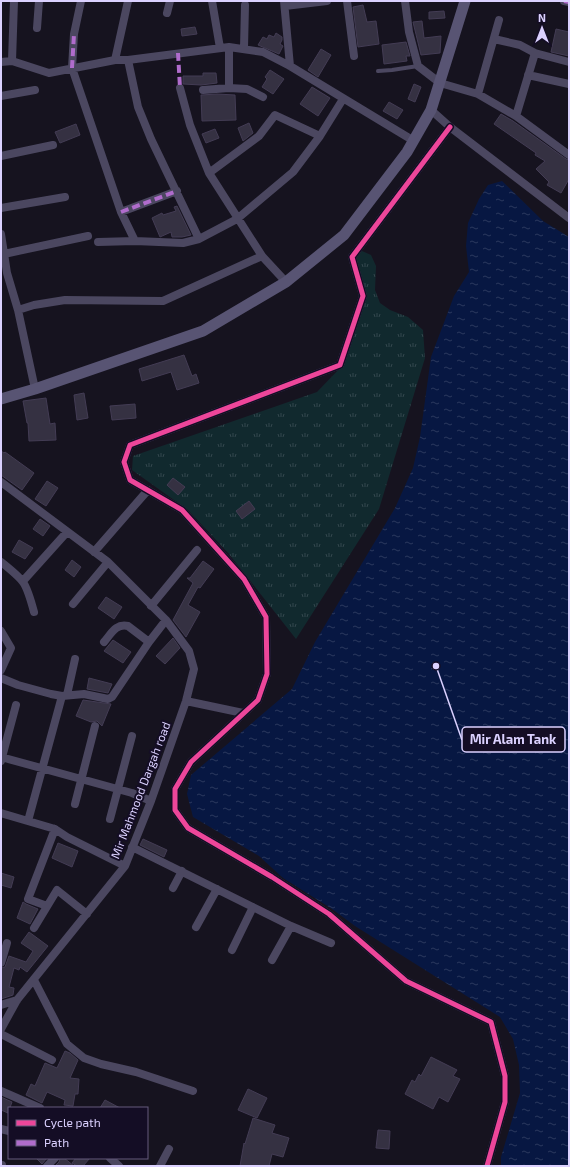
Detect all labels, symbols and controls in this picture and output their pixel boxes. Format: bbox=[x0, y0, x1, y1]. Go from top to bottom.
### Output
north arrow bbox=[522, 8, 562, 48]
text: N bbox=[538, 11, 546, 24]
street label: Mir Mahmood Dargah road bbox=[107, 720, 173, 860]
callout: Mir Alam Tank bbox=[462, 727, 565, 752]
text: Mir Alam Tank bbox=[470, 731, 557, 747]
legend bbox=[8, 1107, 148, 1159]
text: Cycle path bbox=[44, 1115, 101, 1129]
text: Path bbox=[44, 1135, 69, 1149]

